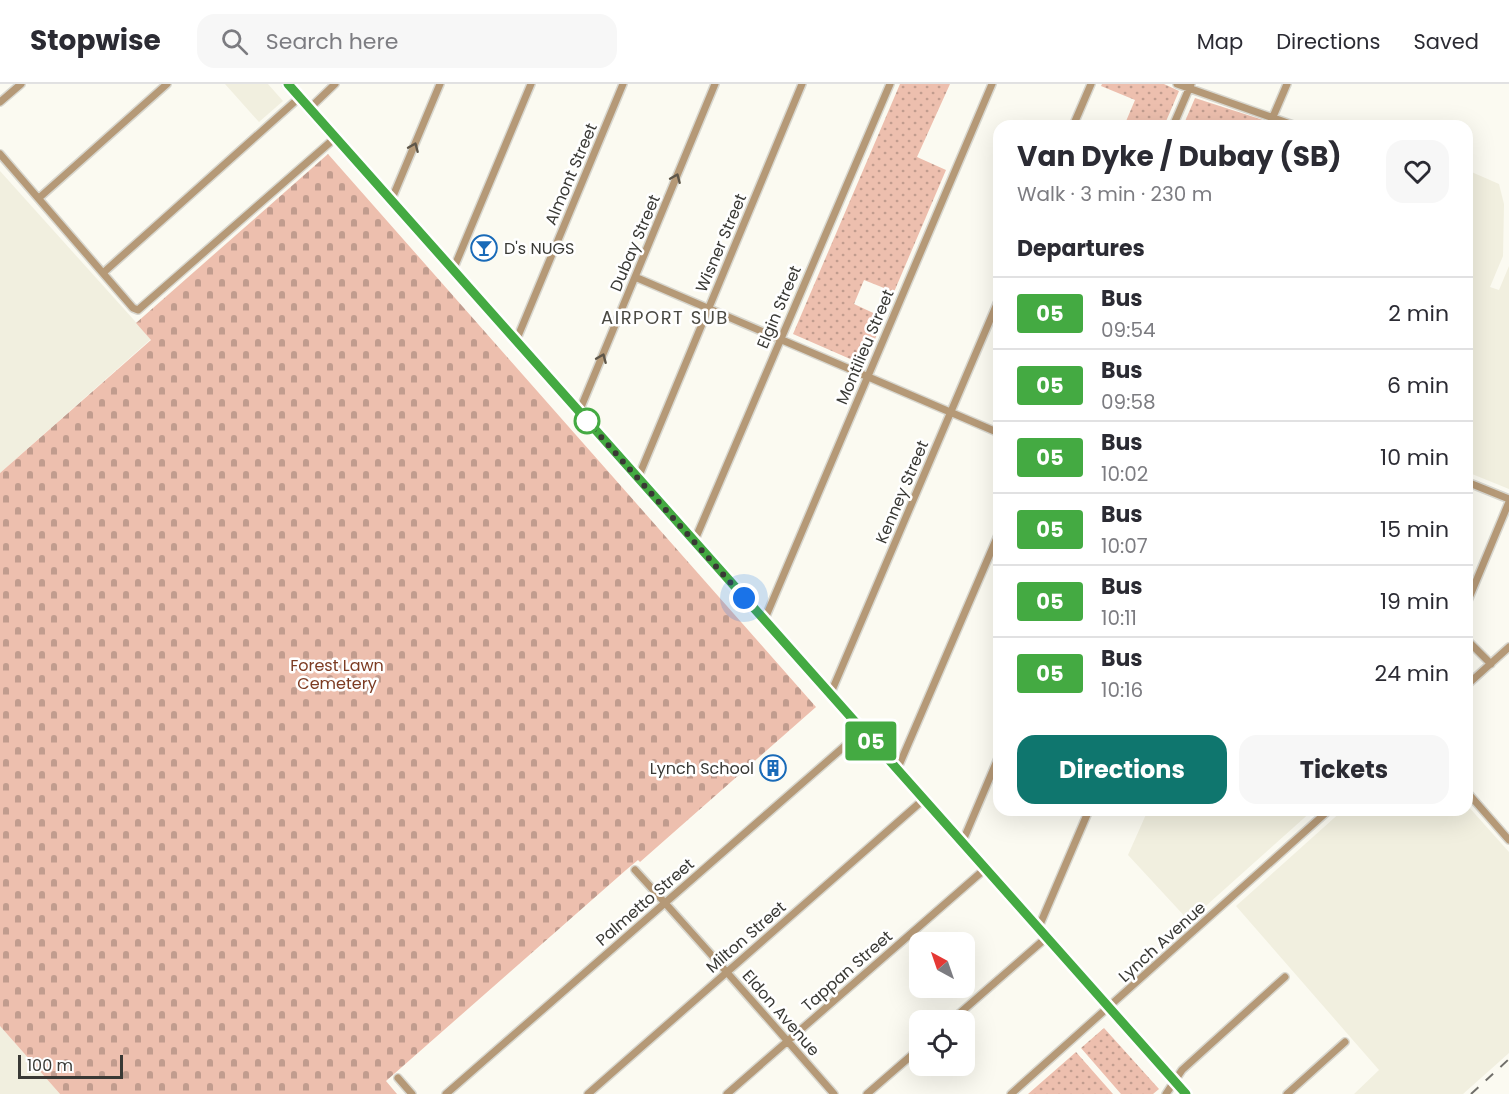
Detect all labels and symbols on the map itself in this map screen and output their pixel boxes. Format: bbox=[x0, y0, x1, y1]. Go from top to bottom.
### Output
street label: Almont Street bbox=[539, 119, 603, 228]
one-way arrow bbox=[407, 142, 419, 153]
one-way arrow bbox=[669, 173, 681, 184]
street label: Wisner Street bbox=[690, 190, 752, 296]
street label: Dubay Street bbox=[604, 191, 666, 295]
bar icon: D's NUGS bbox=[469, 233, 499, 263]
place label: D's NUGS bbox=[504, 237, 574, 260]
street label: Elgin Street bbox=[751, 262, 807, 352]
street label: Montilieu Street bbox=[830, 286, 900, 408]
district label: AIRPORT SUB bbox=[601, 305, 729, 330]
one-way arrow bbox=[595, 353, 607, 364]
unlabelled marker bbox=[574, 408, 600, 434]
street label: Kenney Street bbox=[870, 437, 934, 547]
your location bbox=[729, 583, 759, 613]
park label: Forest Lawn Cemetery bbox=[290, 654, 384, 695]
line badge: 05 bbox=[844, 722, 898, 760]
building icon: Lynch School bbox=[758, 753, 788, 783]
place label: Lynch School bbox=[650, 757, 754, 780]
street label: Palmetto Street bbox=[591, 853, 699, 951]
street label: Milton Street bbox=[701, 896, 791, 978]
street label: Lynch Avenue bbox=[1113, 896, 1211, 988]
street label: Tappan Street bbox=[797, 925, 897, 1017]
north arrow bbox=[909, 932, 975, 998]
street label: Eldon Avenue bbox=[737, 965, 825, 1061]
scale bar bbox=[18, 1052, 123, 1080]

